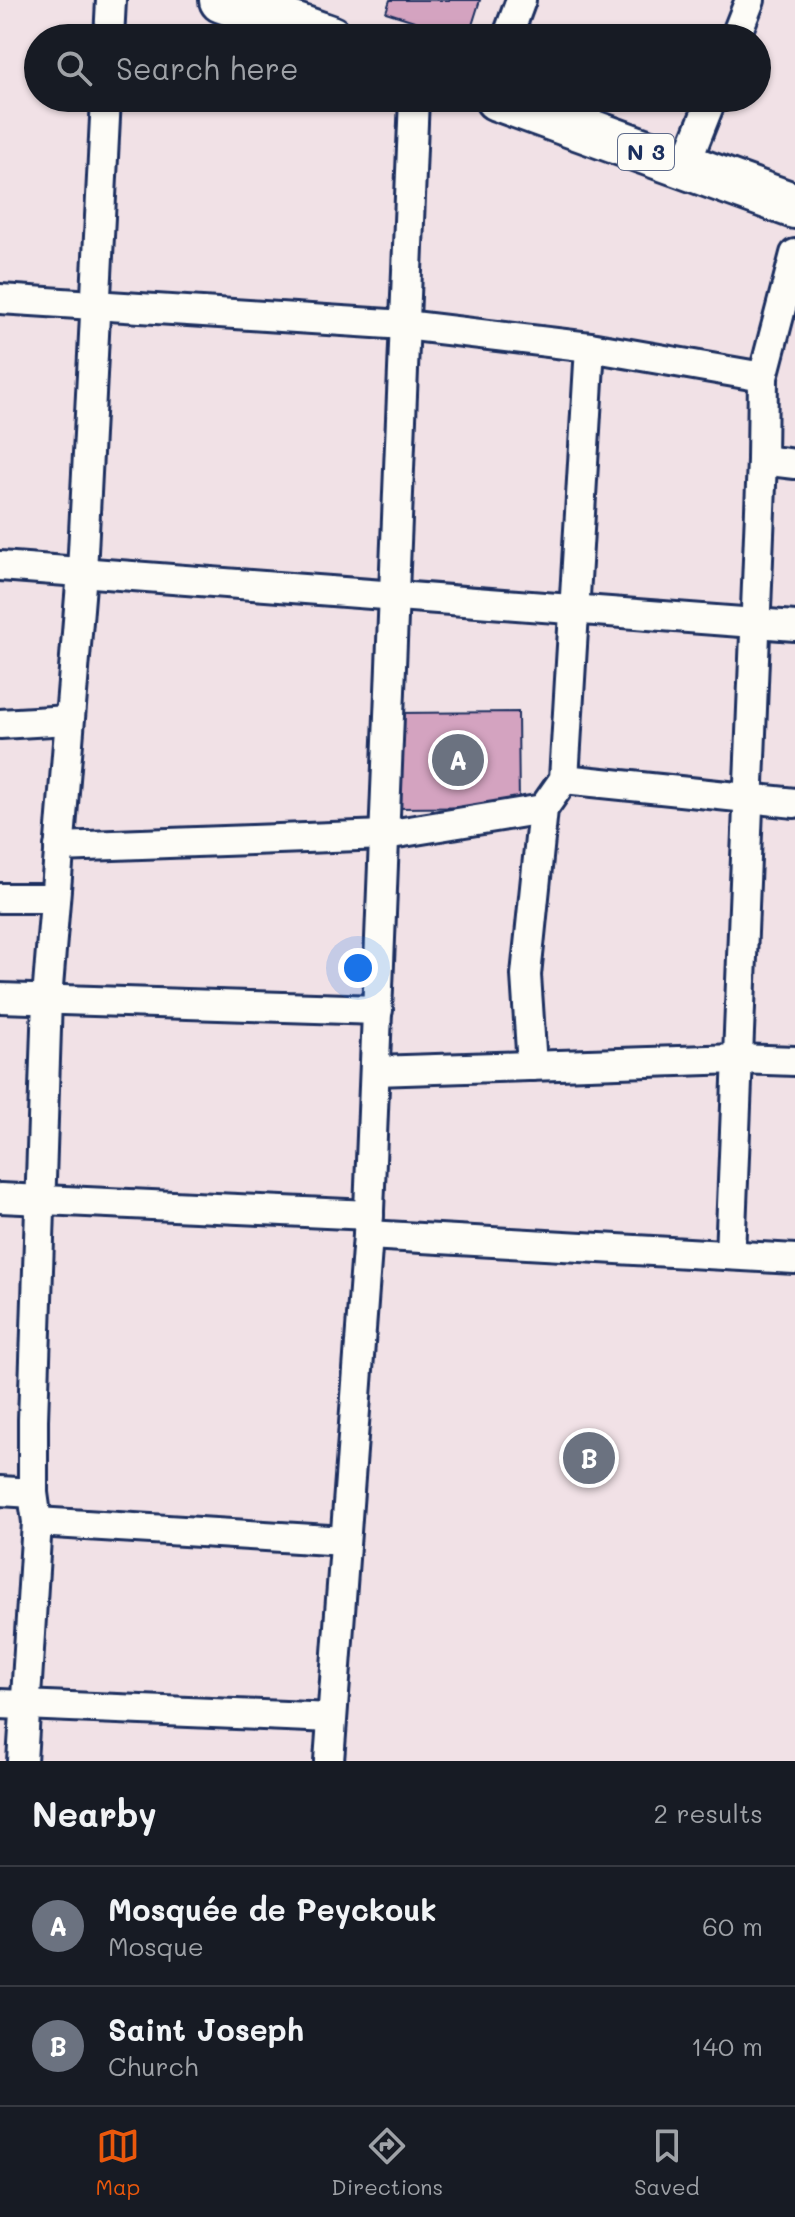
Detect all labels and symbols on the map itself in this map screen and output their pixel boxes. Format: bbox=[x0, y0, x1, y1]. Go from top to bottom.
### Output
road number: N 3 bbox=[618, 134, 674, 170]
pin: A bbox=[432, 730, 484, 790]
your location bbox=[338, 948, 378, 988]
pin: B bbox=[563, 1428, 615, 1488]

